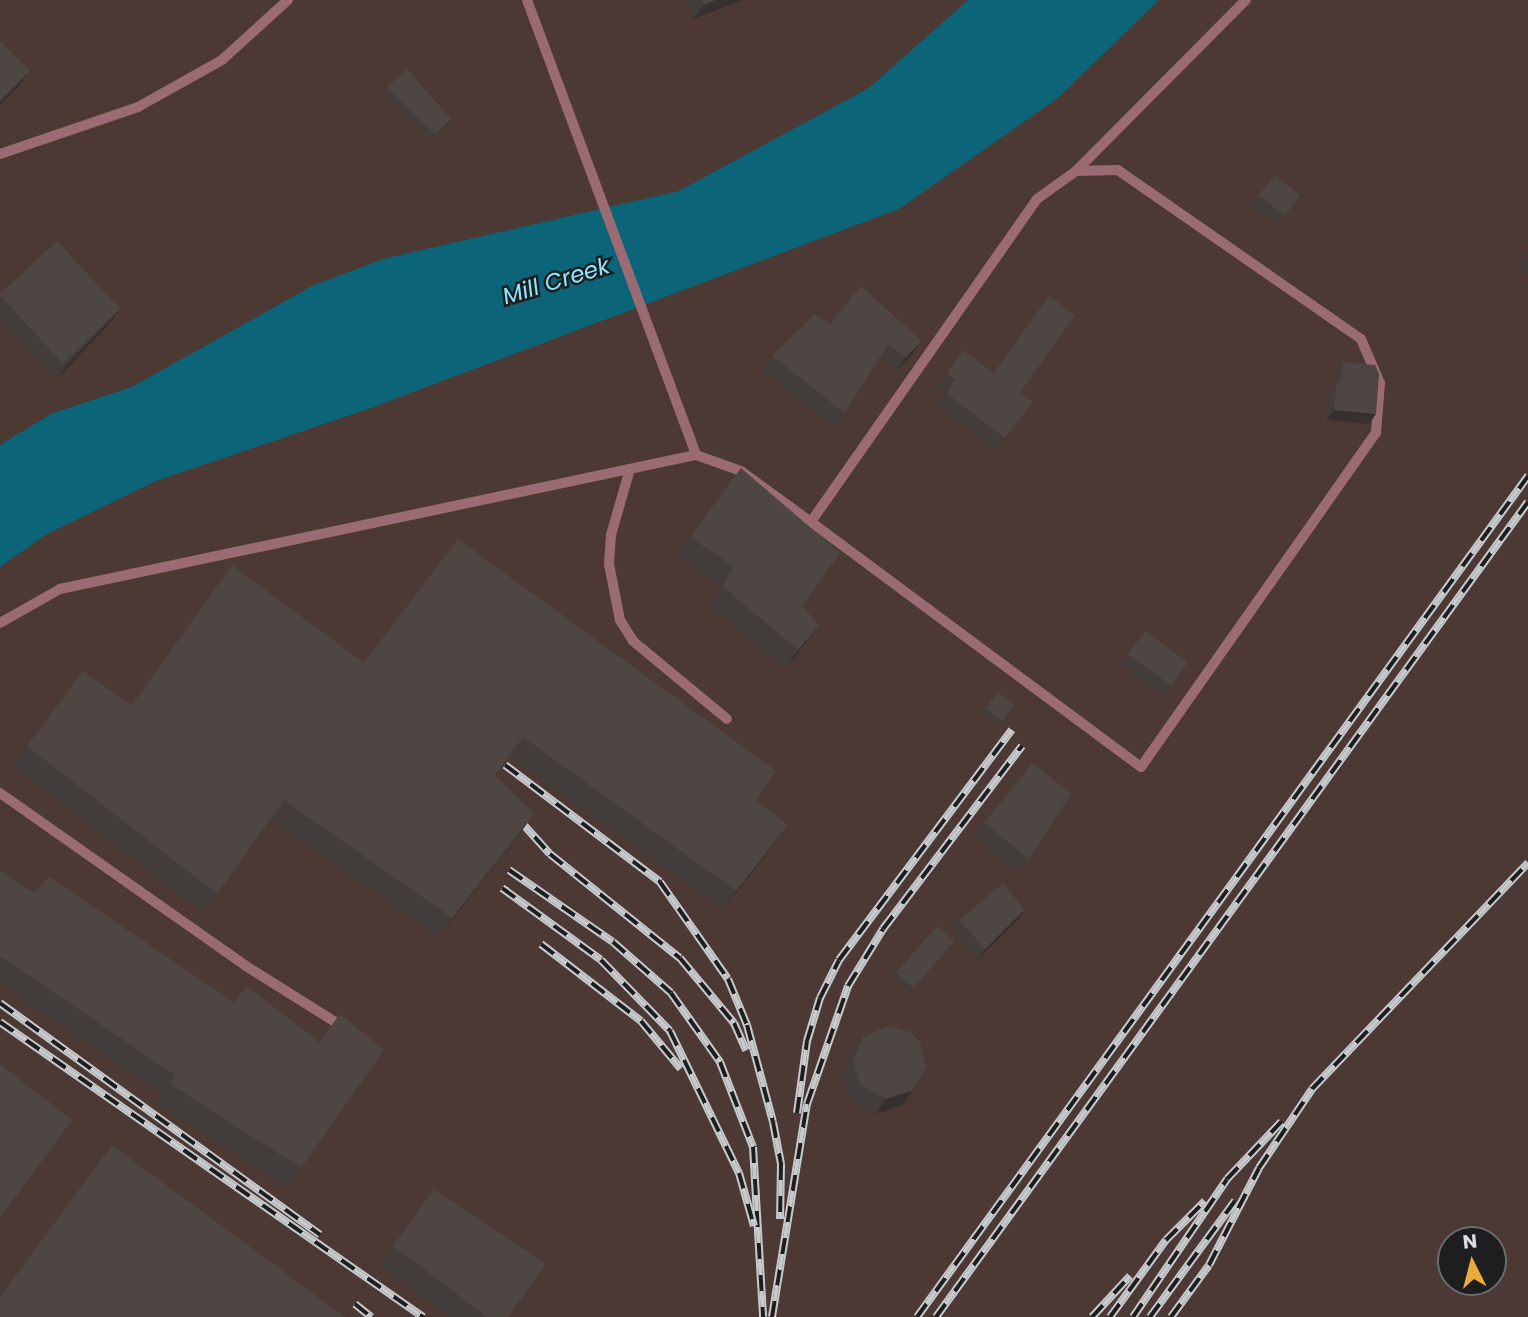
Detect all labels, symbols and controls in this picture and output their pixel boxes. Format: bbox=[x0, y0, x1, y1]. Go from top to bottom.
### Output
water label: Mill Creek bbox=[499, 252, 613, 310]
north arrow bbox=[1437, 1226, 1507, 1296]
text: N bbox=[1461, 1227, 1478, 1256]

